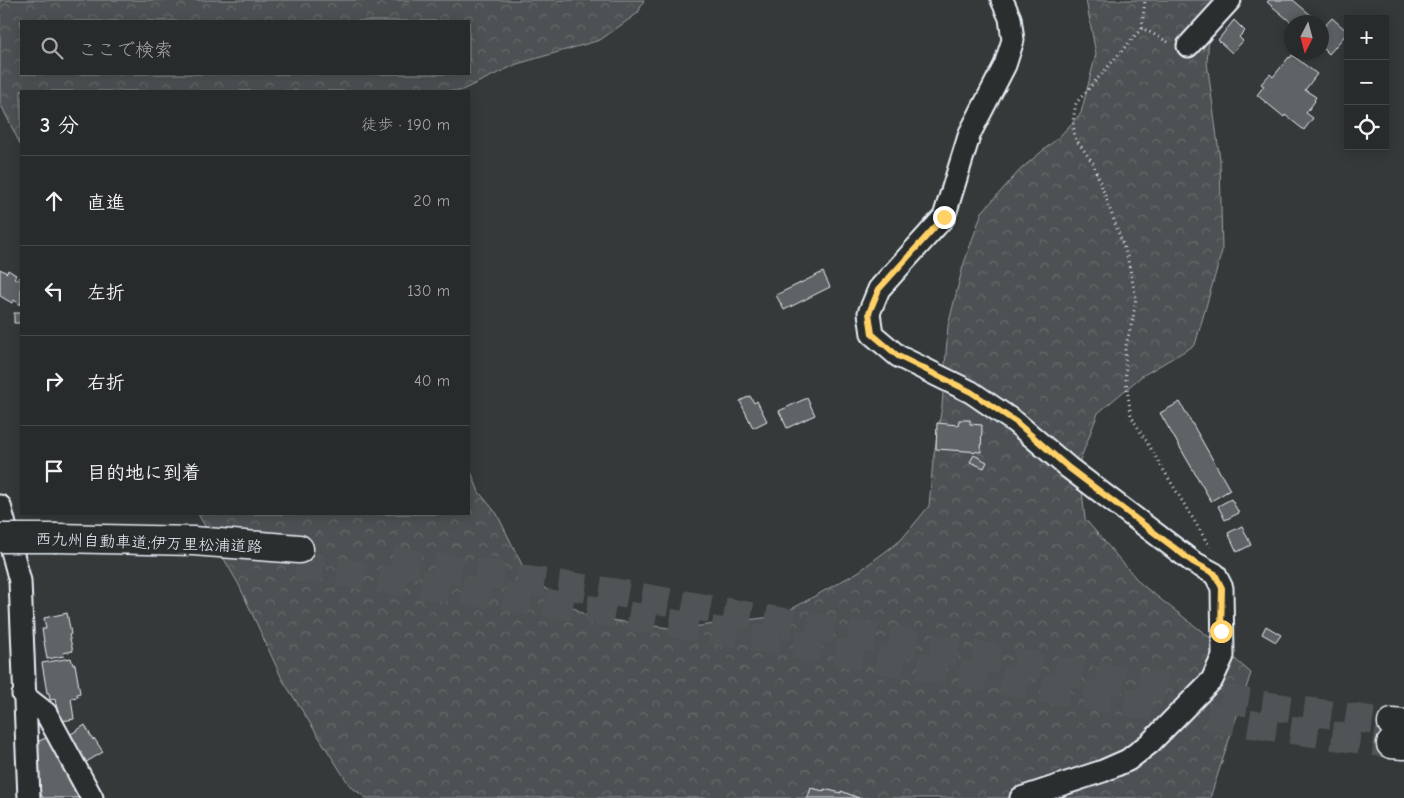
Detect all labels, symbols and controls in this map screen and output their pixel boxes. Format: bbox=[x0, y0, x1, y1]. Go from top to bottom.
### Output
north arrow bbox=[1284, 15, 1329, 60]
map controls bbox=[1344, 15, 1389, 150]
button: + bbox=[1344, 15, 1389, 60]
search box bbox=[20, 20, 470, 75]
icon: search bbox=[38, 34, 66, 62]
text: ここで検索 bbox=[78, 39, 173, 61]
button: − bbox=[1344, 60, 1389, 105]
button: locate bbox=[1344, 105, 1389, 150]
text: 3 分 bbox=[40, 113, 79, 137]
text: 徒歩 · 190 m bbox=[361, 116, 450, 134]
icon: ahead bbox=[40, 187, 68, 215]
text: 直進 bbox=[87, 192, 125, 214]
text: 20 m bbox=[413, 192, 450, 210]
route end bbox=[933, 206, 956, 229]
icon: left bbox=[40, 277, 68, 305]
text: 左折 bbox=[87, 282, 125, 304]
text: 130 m bbox=[407, 282, 450, 300]
icon: right bbox=[40, 367, 68, 395]
text: 右折 bbox=[87, 372, 125, 394]
text: 40 m bbox=[414, 372, 450, 390]
icon: arrive bbox=[40, 457, 68, 485]
text: 目的地に到着 bbox=[87, 462, 201, 484]
street label: 西九州自動車道;伊万里松浦道路 bbox=[35, 530, 263, 556]
route start bbox=[1210, 620, 1233, 643]

